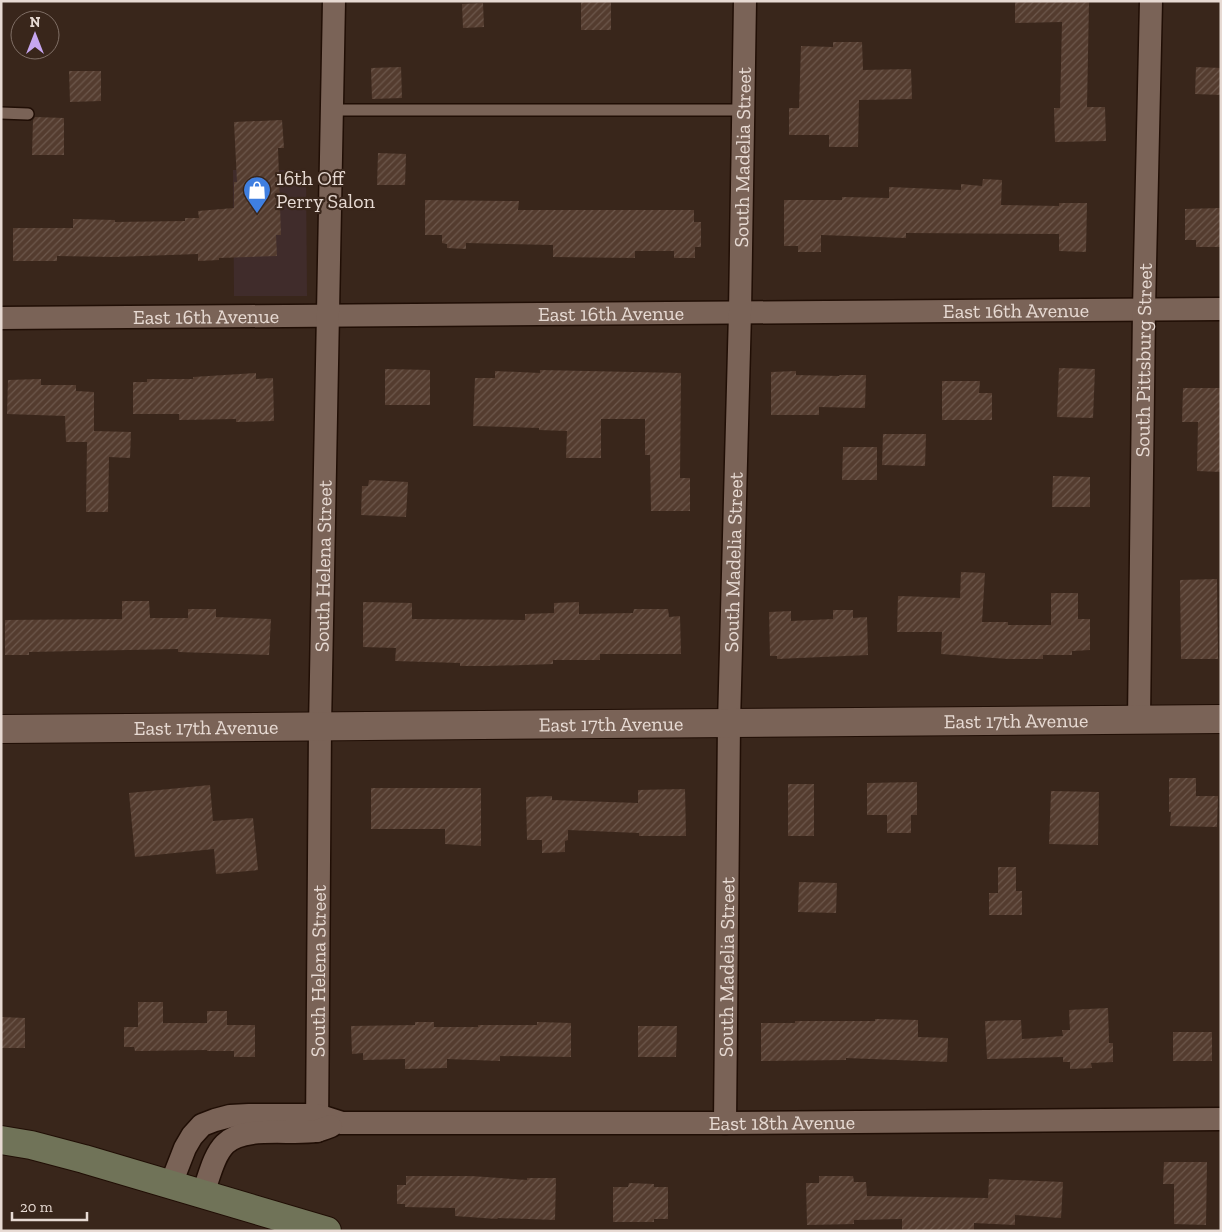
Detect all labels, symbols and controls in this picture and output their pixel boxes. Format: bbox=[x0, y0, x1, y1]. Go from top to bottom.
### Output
north arrow bbox=[10, 10, 60, 60]
text: N bbox=[30, 14, 41, 31]
street label: South Madelia Street bbox=[729, 66, 756, 248]
place label: 16th Off Perry Salon bbox=[276, 166, 375, 213]
shop icon: 16th Off Perry Salon bbox=[242, 175, 272, 214]
street label: South Pittsburg Street bbox=[1130, 262, 1157, 457]
street label: East 16th Avenue bbox=[943, 298, 1089, 323]
street label: East 16th Avenue bbox=[538, 301, 684, 326]
street label: East 16th Avenue bbox=[133, 304, 279, 329]
street label: South Madelia Street bbox=[719, 471, 748, 653]
street label: South Helena Street bbox=[309, 479, 337, 652]
street label: East 17th Avenue bbox=[943, 708, 1088, 733]
street label: East 17th Avenue bbox=[539, 711, 683, 737]
street label: East 17th Avenue bbox=[134, 715, 278, 740]
street label: South Madelia Street bbox=[714, 876, 739, 1057]
street label: South Helena Street bbox=[306, 884, 331, 1057]
street label: East 18th Avenue bbox=[709, 1110, 855, 1135]
scale bar bbox=[12, 1190, 88, 1222]
text: 20 m bbox=[20, 1198, 53, 1216]

